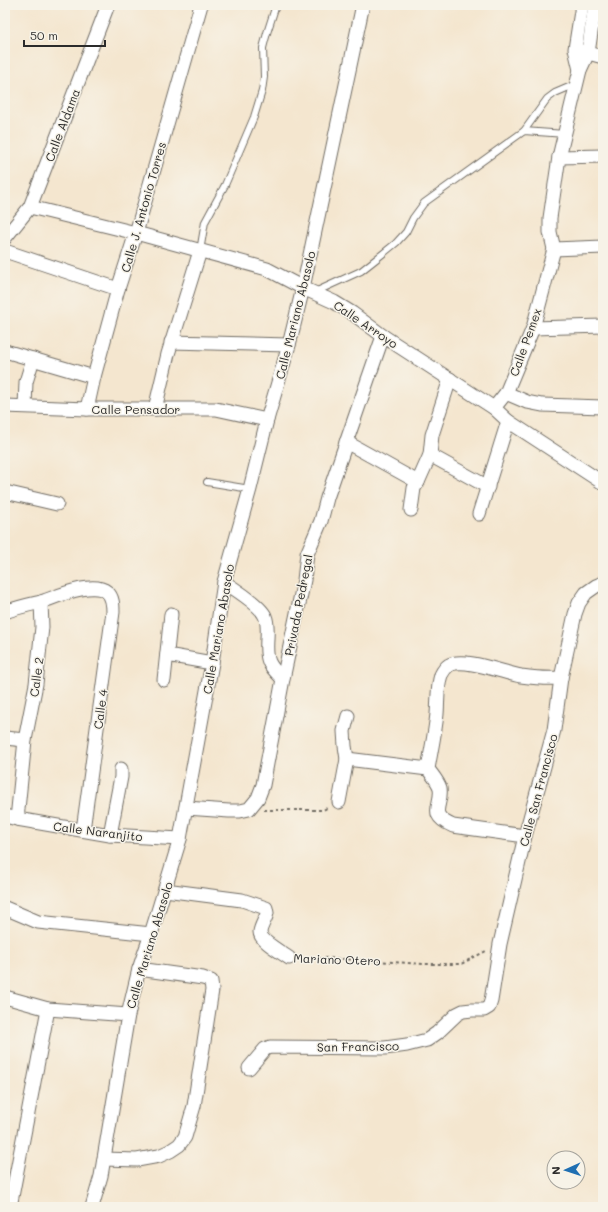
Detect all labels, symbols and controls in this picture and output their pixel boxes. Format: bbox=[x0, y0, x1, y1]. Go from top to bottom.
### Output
scale bar bbox=[24, 22, 105, 48]
text: 50 m bbox=[30, 27, 58, 43]
street label: Calle Aldama bbox=[41, 86, 83, 164]
street label: Calle J. Antonio Torres bbox=[117, 140, 169, 274]
street label: Calle Mariano Abasolo bbox=[271, 249, 319, 381]
street label: Calle Arroyo bbox=[331, 297, 401, 351]
street label: Calle Pemex bbox=[505, 306, 545, 378]
street label: Calle Pensador bbox=[92, 401, 180, 417]
street label: Privada Pedregal bbox=[280, 553, 316, 657]
street label: Calle Mariano Abasolo bbox=[199, 563, 237, 695]
street label: Calle 2 bbox=[25, 656, 47, 698]
street label: Calle 4 bbox=[89, 688, 111, 730]
street label: Calle San Francisco bbox=[515, 732, 561, 848]
street label: Calle Naranjito bbox=[52, 818, 144, 844]
street label: Calle Mariano Abasolo bbox=[122, 880, 176, 1010]
street label: Mariano Otero bbox=[293, 949, 381, 969]
street label: San Francisco bbox=[317, 1037, 399, 1055]
north arrow bbox=[546, 1150, 586, 1190]
text: N bbox=[548, 1166, 563, 1175]

